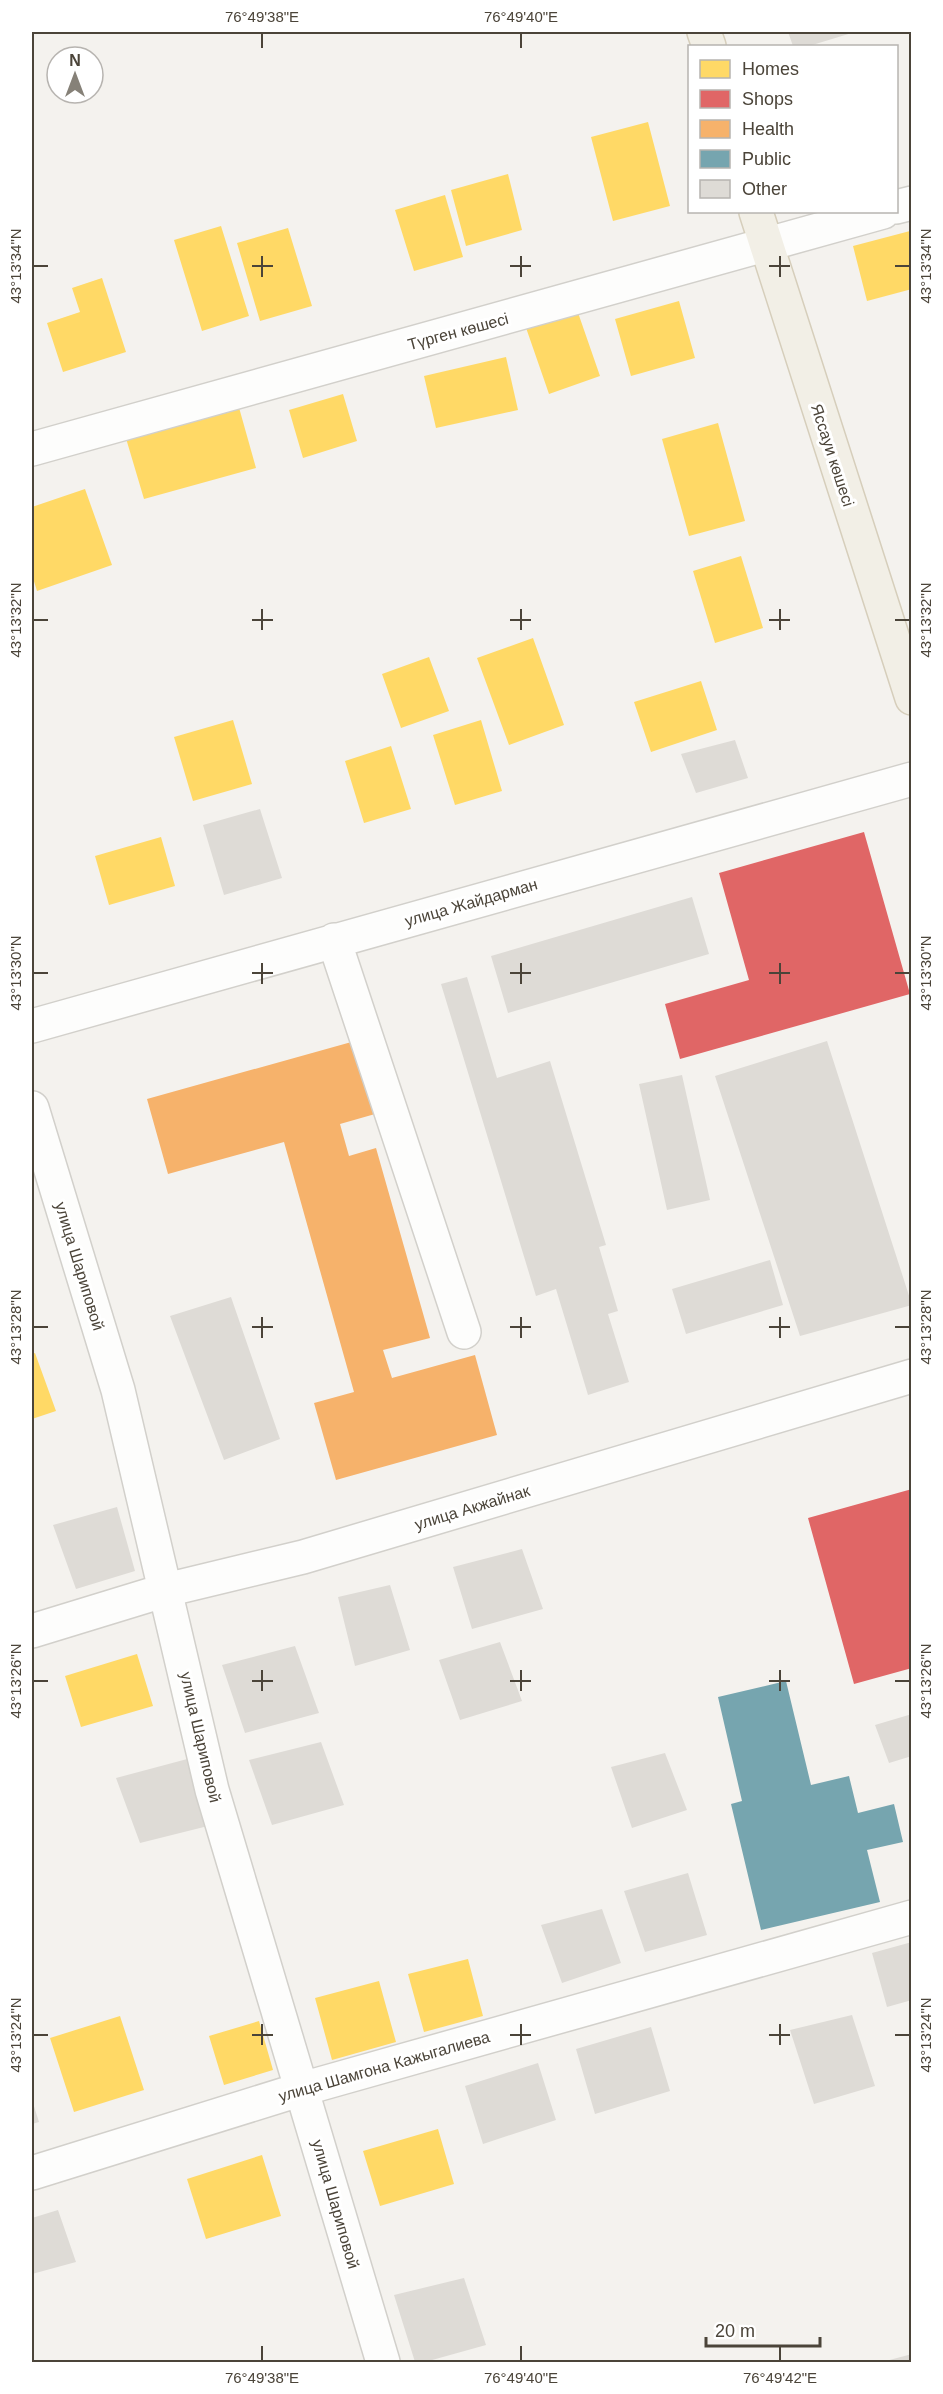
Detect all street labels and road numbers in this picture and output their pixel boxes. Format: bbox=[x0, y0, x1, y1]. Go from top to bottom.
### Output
street label: Түрген көшесі bbox=[406, 310, 510, 353]
street label: Яссауи көшесі bbox=[808, 402, 857, 509]
street label: улица Жайдарман bbox=[403, 875, 539, 930]
street label: улица Шариповой bbox=[52, 1200, 107, 1332]
street label: улица Акжайнак bbox=[413, 1482, 533, 1533]
street label: улица Шариповой bbox=[177, 1670, 224, 1804]
street label: улица Шамгона Кажыгалиева bbox=[277, 2028, 492, 2105]
street label: улица Шариповой bbox=[309, 2138, 362, 2271]

